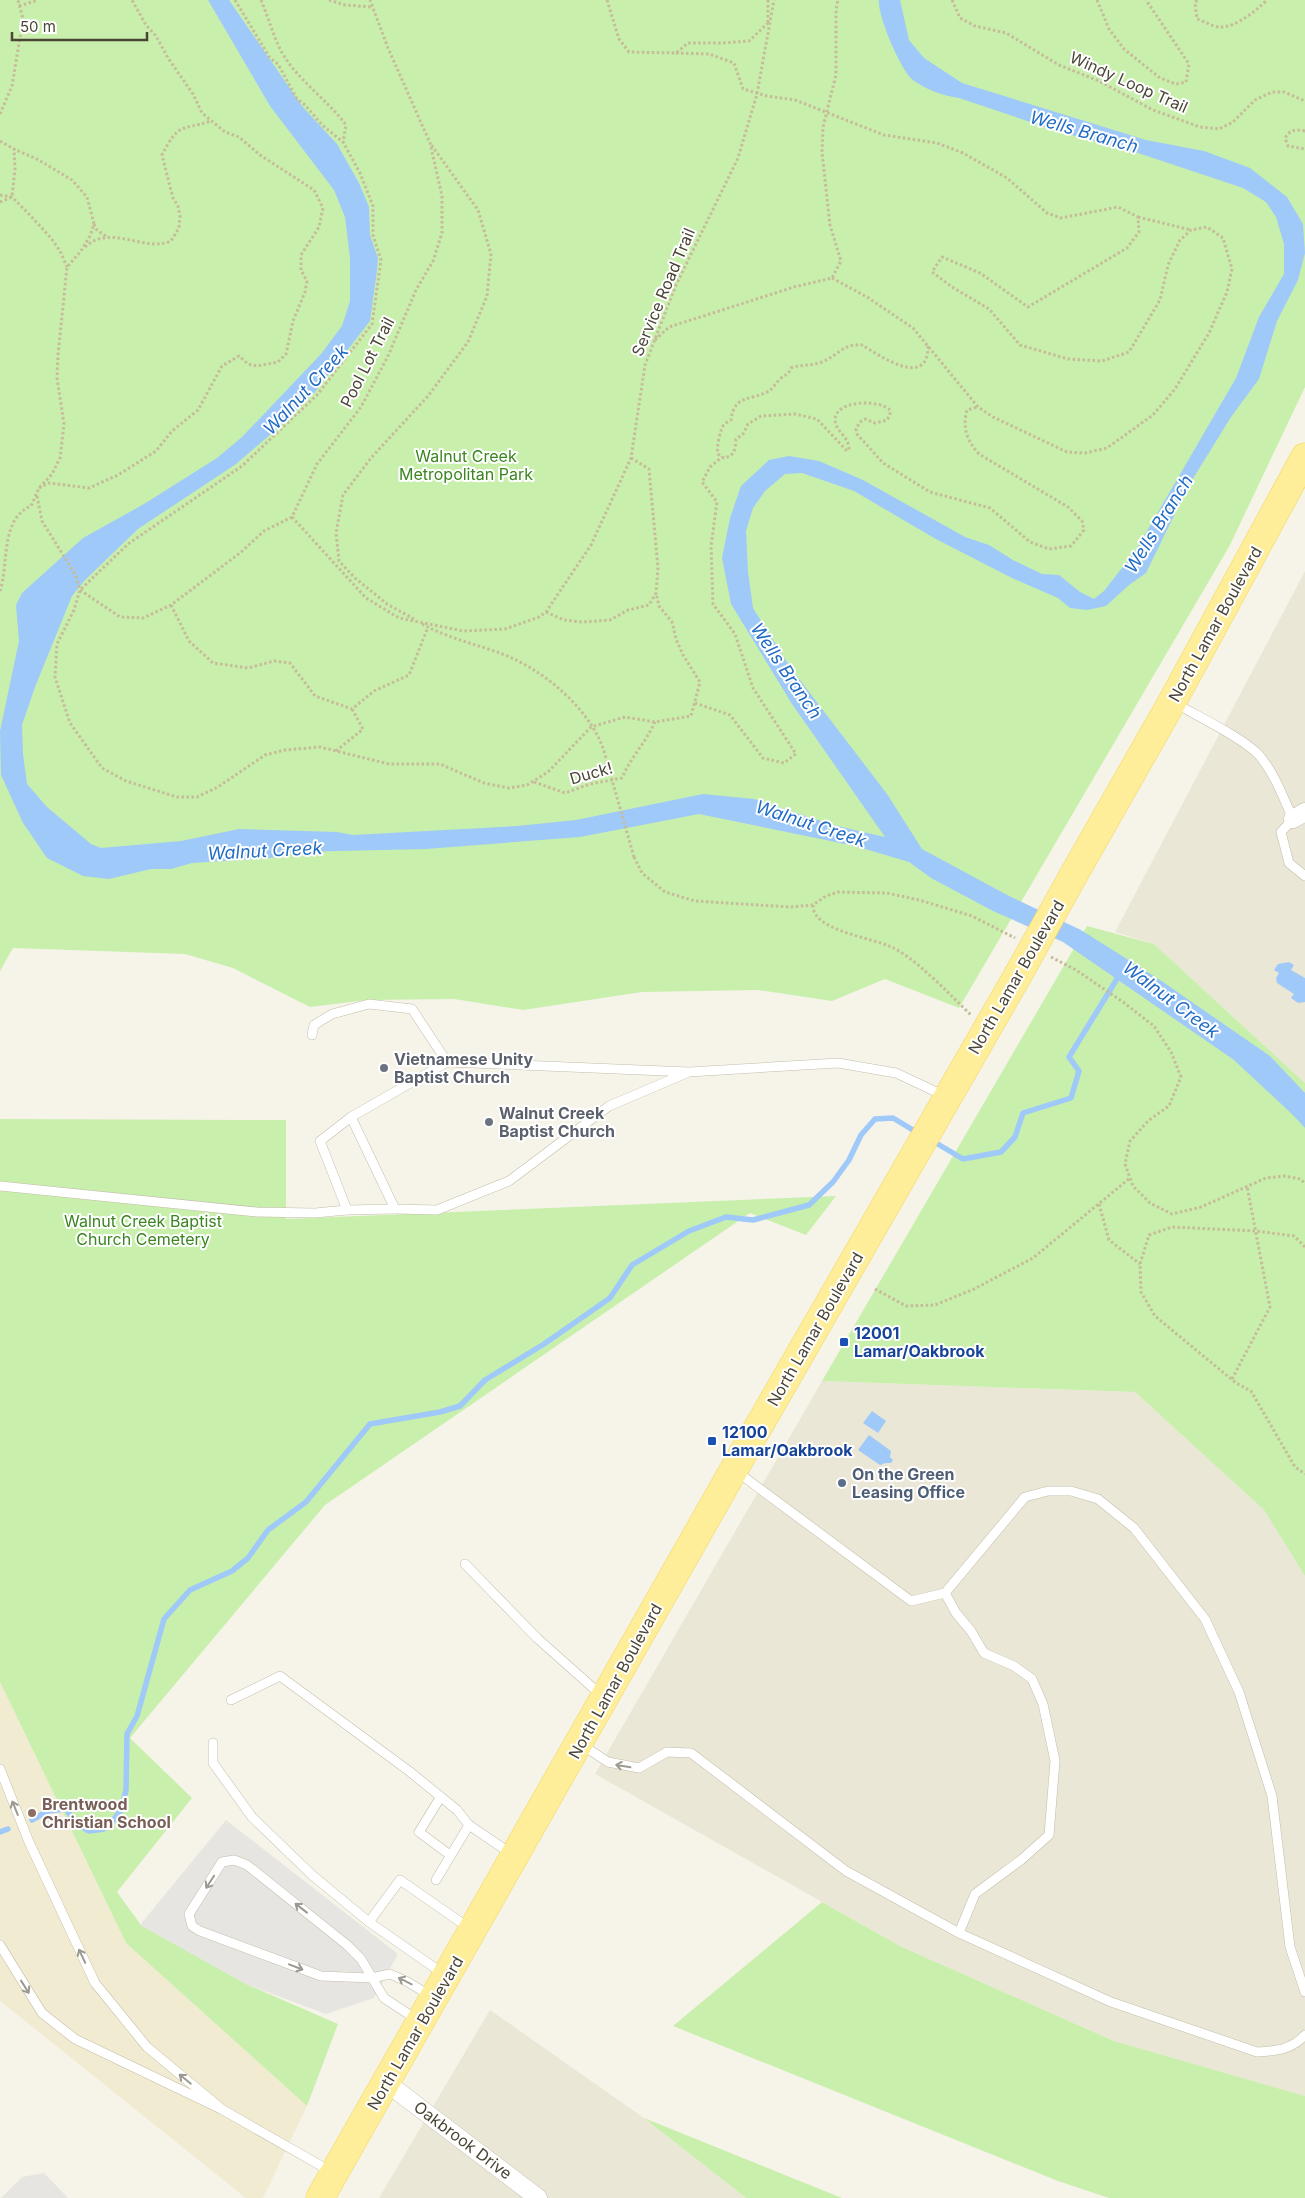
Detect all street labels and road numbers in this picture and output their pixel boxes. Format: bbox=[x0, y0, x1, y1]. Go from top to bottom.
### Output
street label: Windy Loop Trail bbox=[1067, 47, 1191, 117]
street label: Service Road Trail bbox=[627, 225, 699, 359]
street label: Pool Lot Trail bbox=[336, 314, 398, 410]
street label: North Lamar Boulevard bbox=[1164, 543, 1266, 705]
street label: Duck! bbox=[567, 757, 615, 789]
street label: North Lamar Boulevard bbox=[964, 896, 1068, 1058]
street label: North Lamar Boulevard bbox=[763, 1248, 867, 1410]
street label: North Lamar Boulevard bbox=[564, 1600, 666, 1762]
street label: North Lamar Boulevard bbox=[363, 1952, 467, 2114]
street label: Oakbrook Drive bbox=[410, 2097, 516, 2183]

